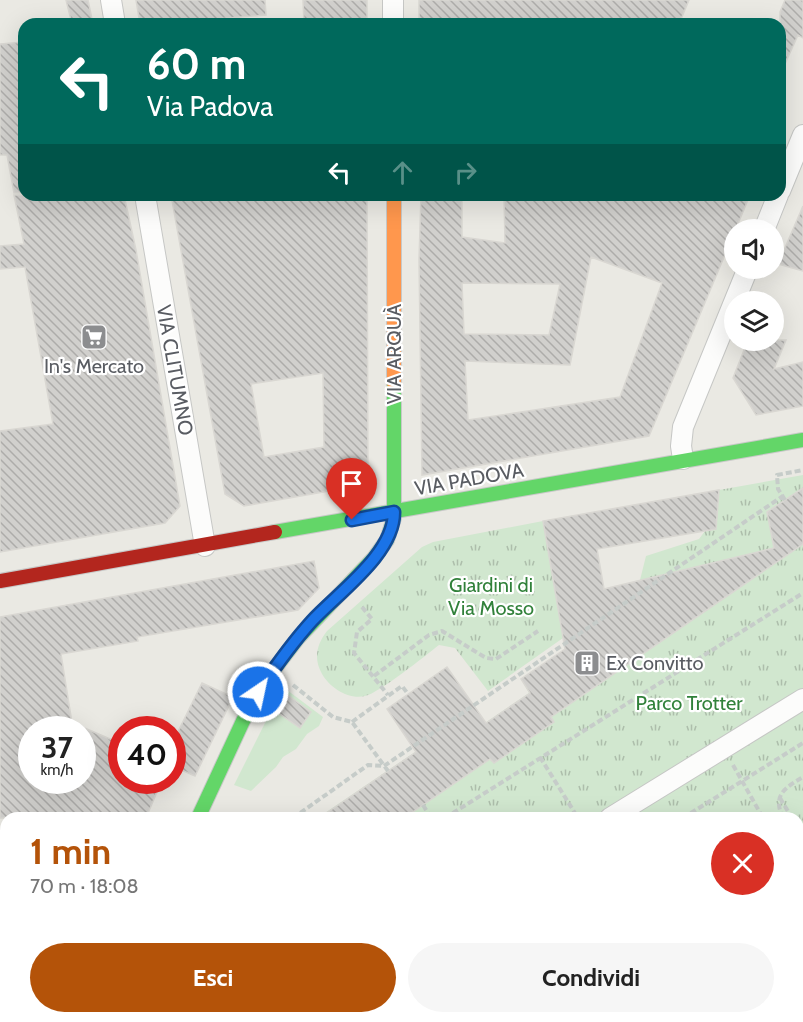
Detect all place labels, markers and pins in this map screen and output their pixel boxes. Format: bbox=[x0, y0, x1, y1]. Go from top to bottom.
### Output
supermarket icon: In's Mercato bbox=[79, 322, 109, 352]
place label: In's Mercato bbox=[44, 354, 144, 378]
pin bbox=[326, 458, 377, 520]
building icon: Ex Convitto bbox=[572, 648, 602, 678]
place label: Ex Convitto bbox=[606, 651, 704, 675]

